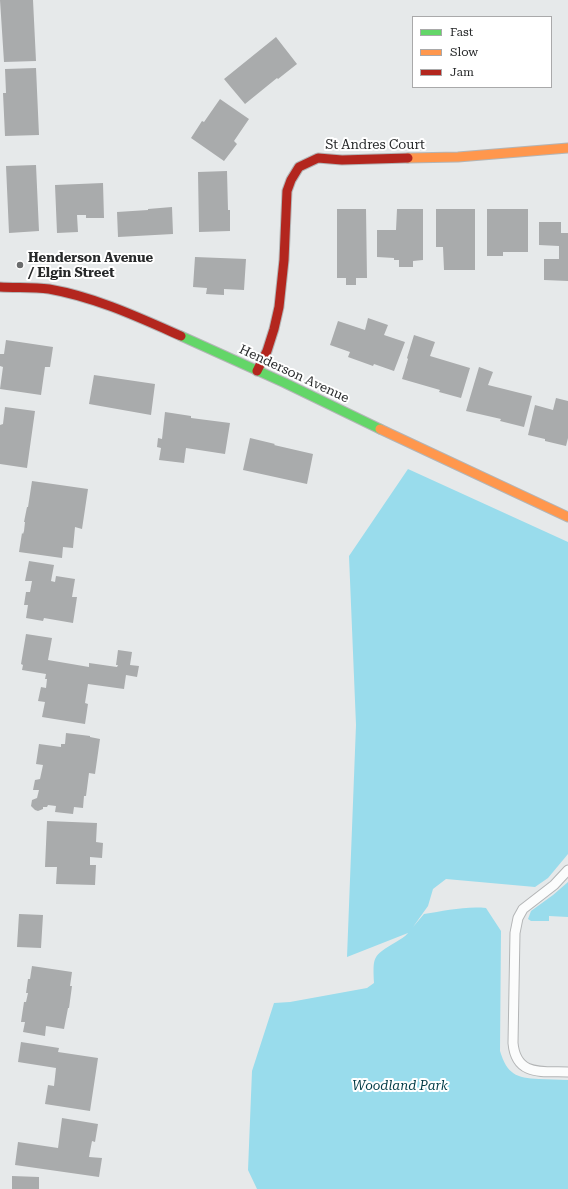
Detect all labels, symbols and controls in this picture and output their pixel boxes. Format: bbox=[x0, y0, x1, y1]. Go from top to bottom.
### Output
legend bbox=[412, 16, 552, 88]
text: Fast bbox=[450, 25, 473, 39]
text: Slow bbox=[450, 45, 478, 59]
text: Jam bbox=[450, 65, 474, 79]
street label: St Andres Court bbox=[325, 137, 425, 153]
place label: Henderson Avenue / Elgin Street bbox=[28, 250, 153, 281]
marker: Henderson Avenue / Elgin Street bbox=[15, 260, 25, 270]
street label: Henderson Avenue bbox=[237, 342, 351, 406]
park label: Woodland Park bbox=[352, 1078, 448, 1094]

